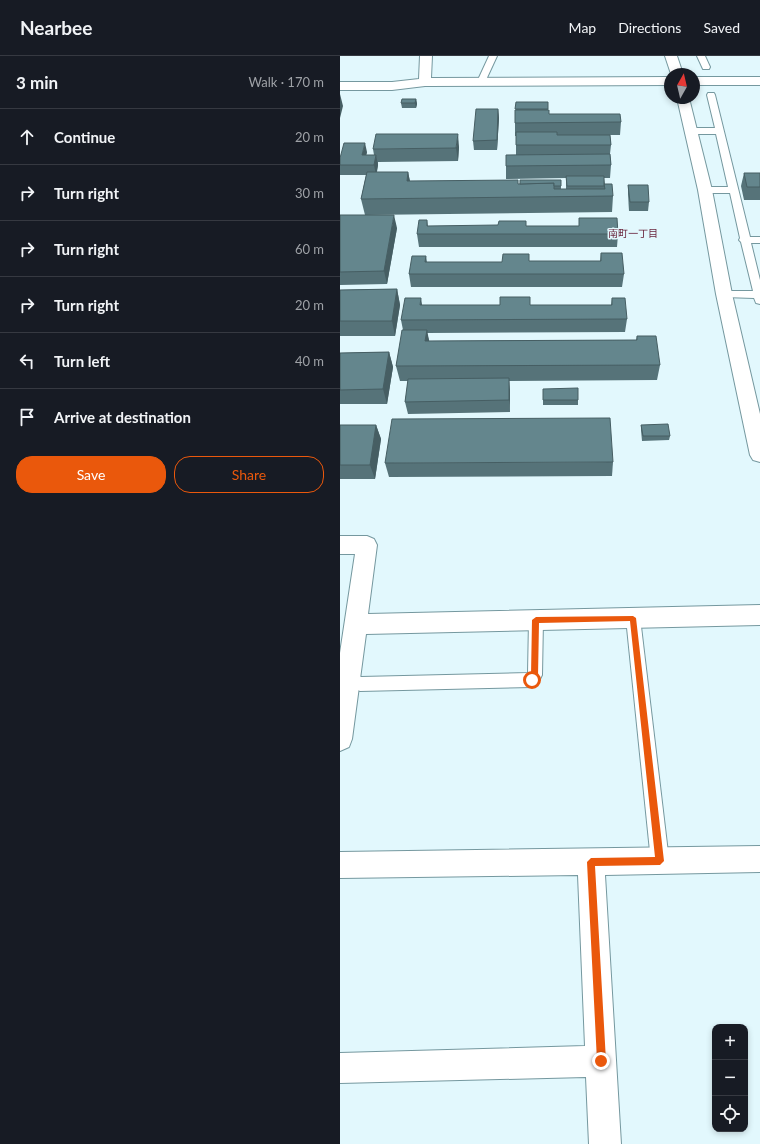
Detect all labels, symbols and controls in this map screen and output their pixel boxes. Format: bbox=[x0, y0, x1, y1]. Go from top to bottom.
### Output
text: Nearbee bbox=[20, 16, 92, 39]
text: Map bbox=[569, 19, 596, 36]
text: Directions bbox=[618, 19, 681, 36]
text: Saved bbox=[703, 19, 740, 36]
north arrow bbox=[664, 68, 700, 104]
text: 3 min bbox=[16, 72, 58, 93]
text: Walk · 170 m bbox=[248, 74, 324, 90]
icon: ahead bbox=[16, 126, 38, 148]
text: Continue bbox=[54, 128, 115, 146]
text: 20 m bbox=[295, 129, 324, 145]
icon: right bbox=[16, 182, 38, 204]
text: Turn right bbox=[54, 184, 119, 202]
text: 30 m bbox=[295, 185, 324, 201]
district label: 南町一丁目 bbox=[608, 227, 658, 239]
icon: right bbox=[16, 238, 38, 260]
text: Turn right bbox=[54, 240, 119, 258]
text: 60 m bbox=[295, 241, 324, 257]
icon: right bbox=[16, 294, 38, 316]
text: Turn right bbox=[54, 296, 119, 314]
text: 20 m bbox=[295, 297, 324, 313]
icon: left bbox=[16, 350, 38, 372]
text: Turn left bbox=[54, 352, 110, 370]
text: 40 m bbox=[295, 353, 324, 369]
icon: arrive bbox=[16, 406, 38, 428]
text: Arrive at destination bbox=[54, 408, 191, 426]
button: Save bbox=[16, 456, 166, 493]
button: Share bbox=[174, 456, 324, 493]
route start bbox=[523, 671, 541, 689]
map controls bbox=[712, 1024, 748, 1132]
button: + bbox=[712, 1024, 748, 1060]
route end bbox=[592, 1052, 610, 1070]
button: − bbox=[712, 1060, 748, 1096]
button: locate bbox=[712, 1096, 748, 1132]

